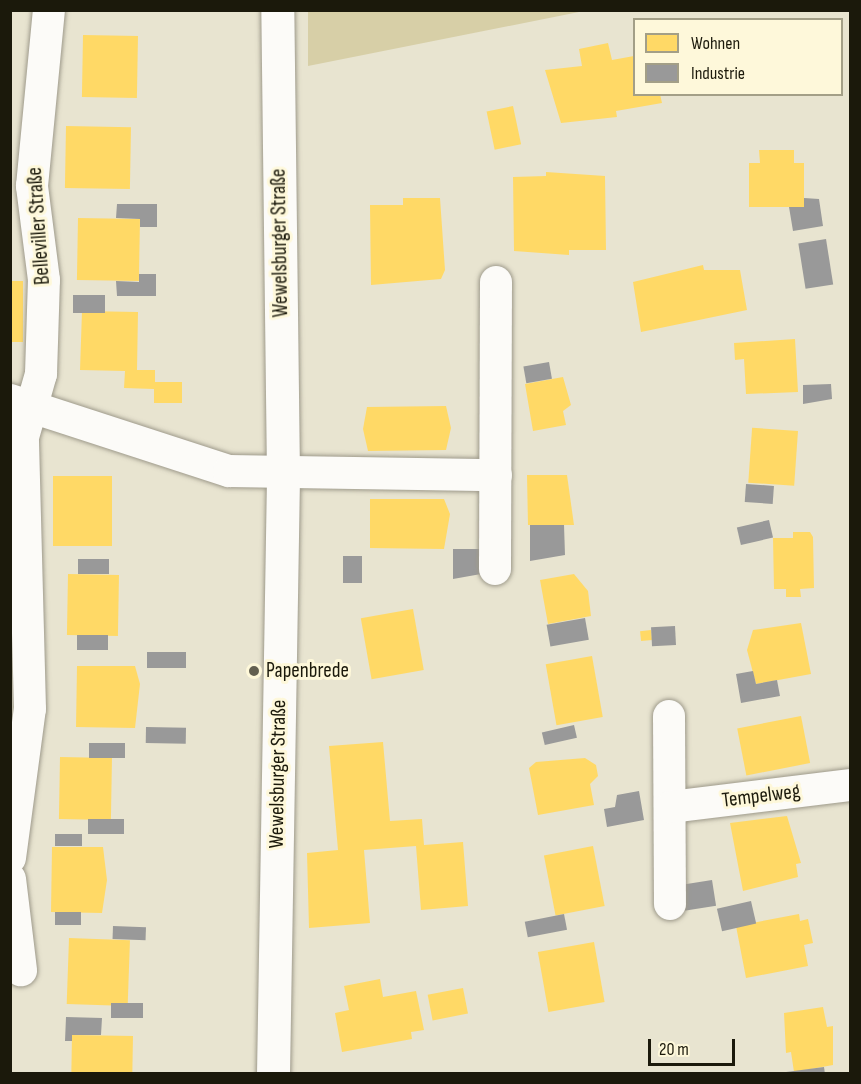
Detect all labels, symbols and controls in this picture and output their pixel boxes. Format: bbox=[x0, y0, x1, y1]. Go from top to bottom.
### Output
legend bbox=[633, 18, 843, 96]
text: Wohnen bbox=[691, 33, 740, 54]
text: Industrie bbox=[691, 63, 745, 84]
street label: Belleviller Straße bbox=[22, 166, 56, 286]
street label: Wewelsburger Straße bbox=[266, 168, 294, 318]
place label: Papenbrede bbox=[266, 658, 349, 684]
marker: Papenbrede bbox=[247, 664, 261, 678]
street label: Wewelsburger Straße bbox=[264, 699, 292, 849]
street label: Tempelweg bbox=[720, 779, 802, 813]
scale bar bbox=[651, 1027, 738, 1065]
text: 20 m bbox=[659, 1039, 689, 1060]

